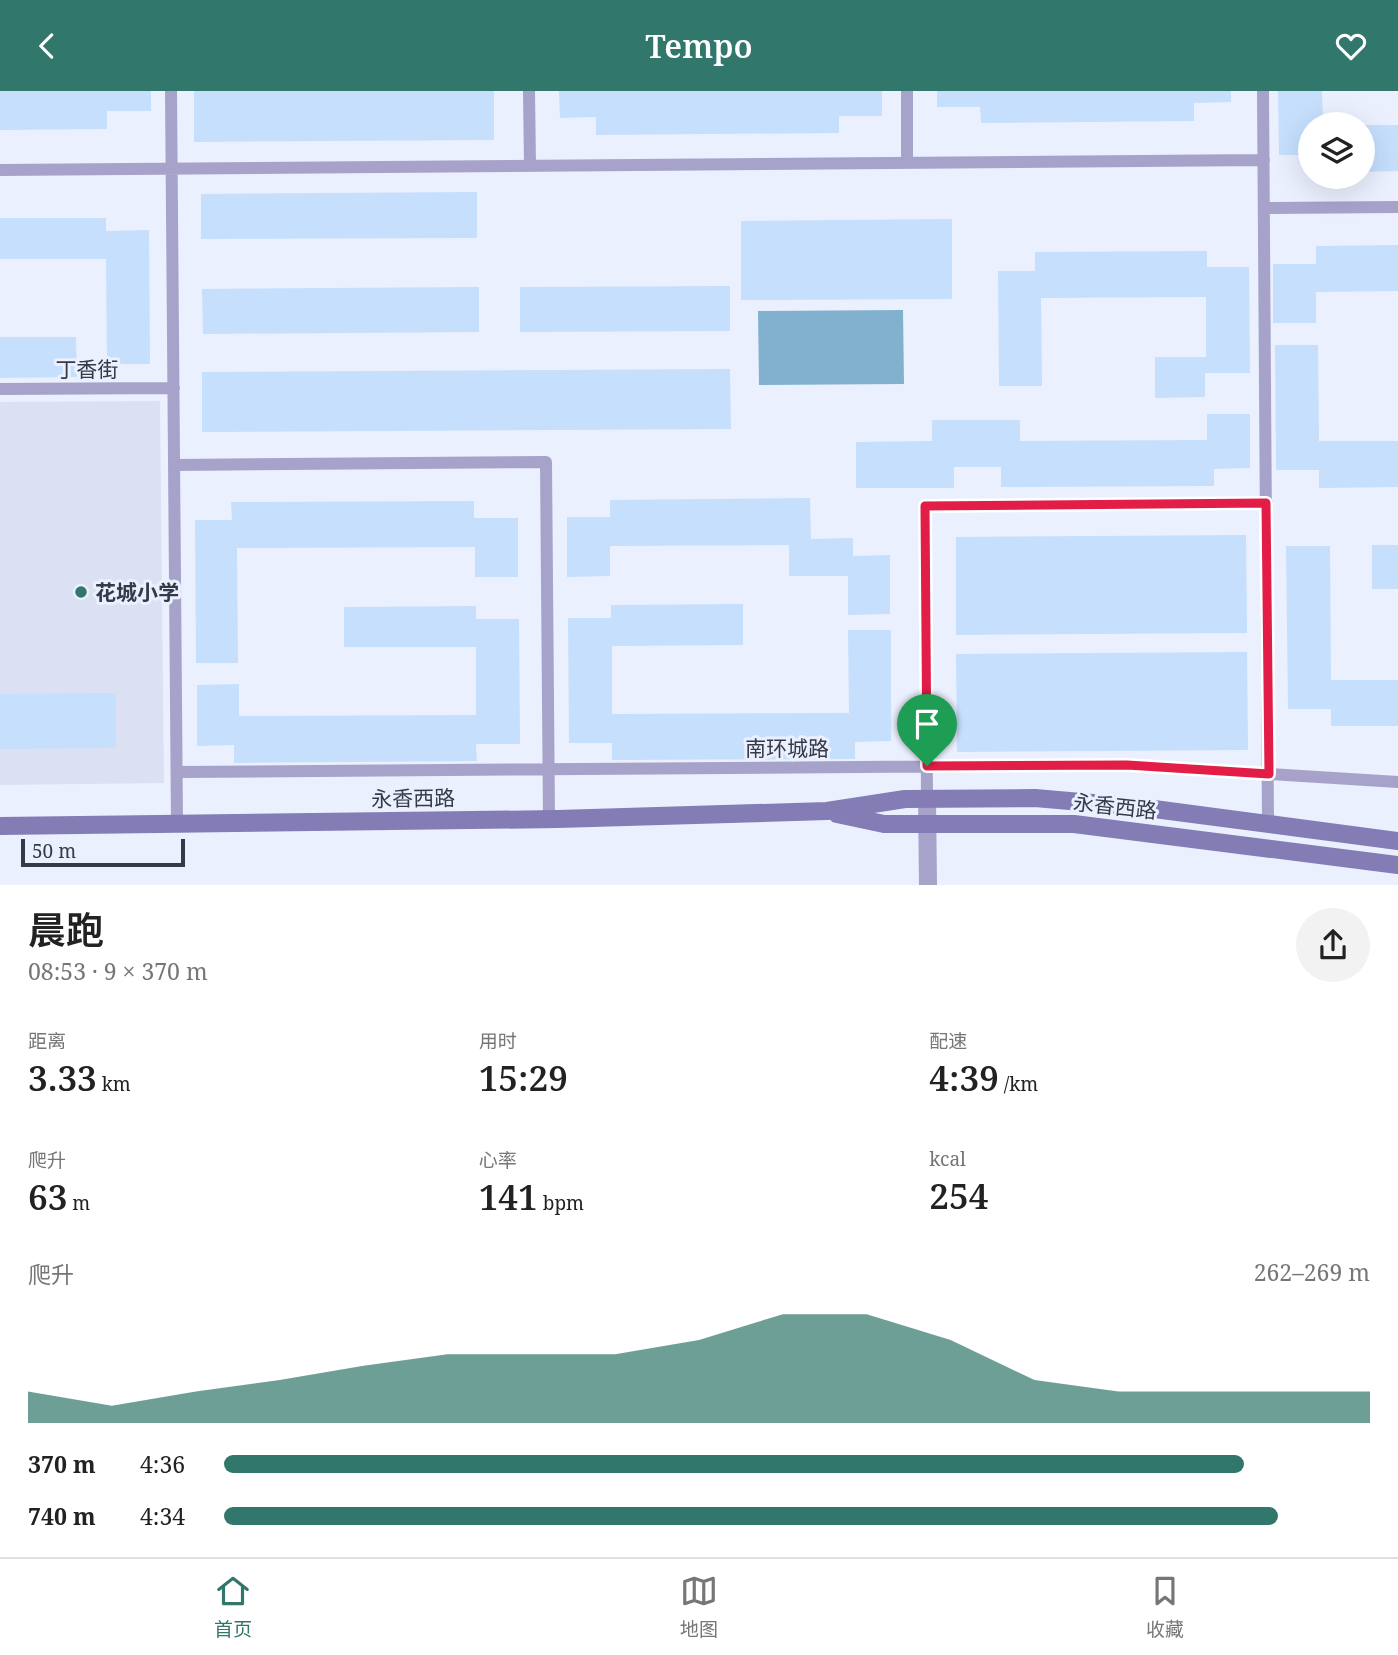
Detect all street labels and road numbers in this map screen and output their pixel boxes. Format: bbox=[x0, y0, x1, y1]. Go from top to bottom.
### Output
street label: 丁香街 bbox=[56, 355, 119, 383]
street label: 南环城路 bbox=[745, 734, 829, 762]
street label: 永香西路 bbox=[371, 783, 455, 813]
street label: 永香西路 bbox=[1072, 788, 1158, 824]

